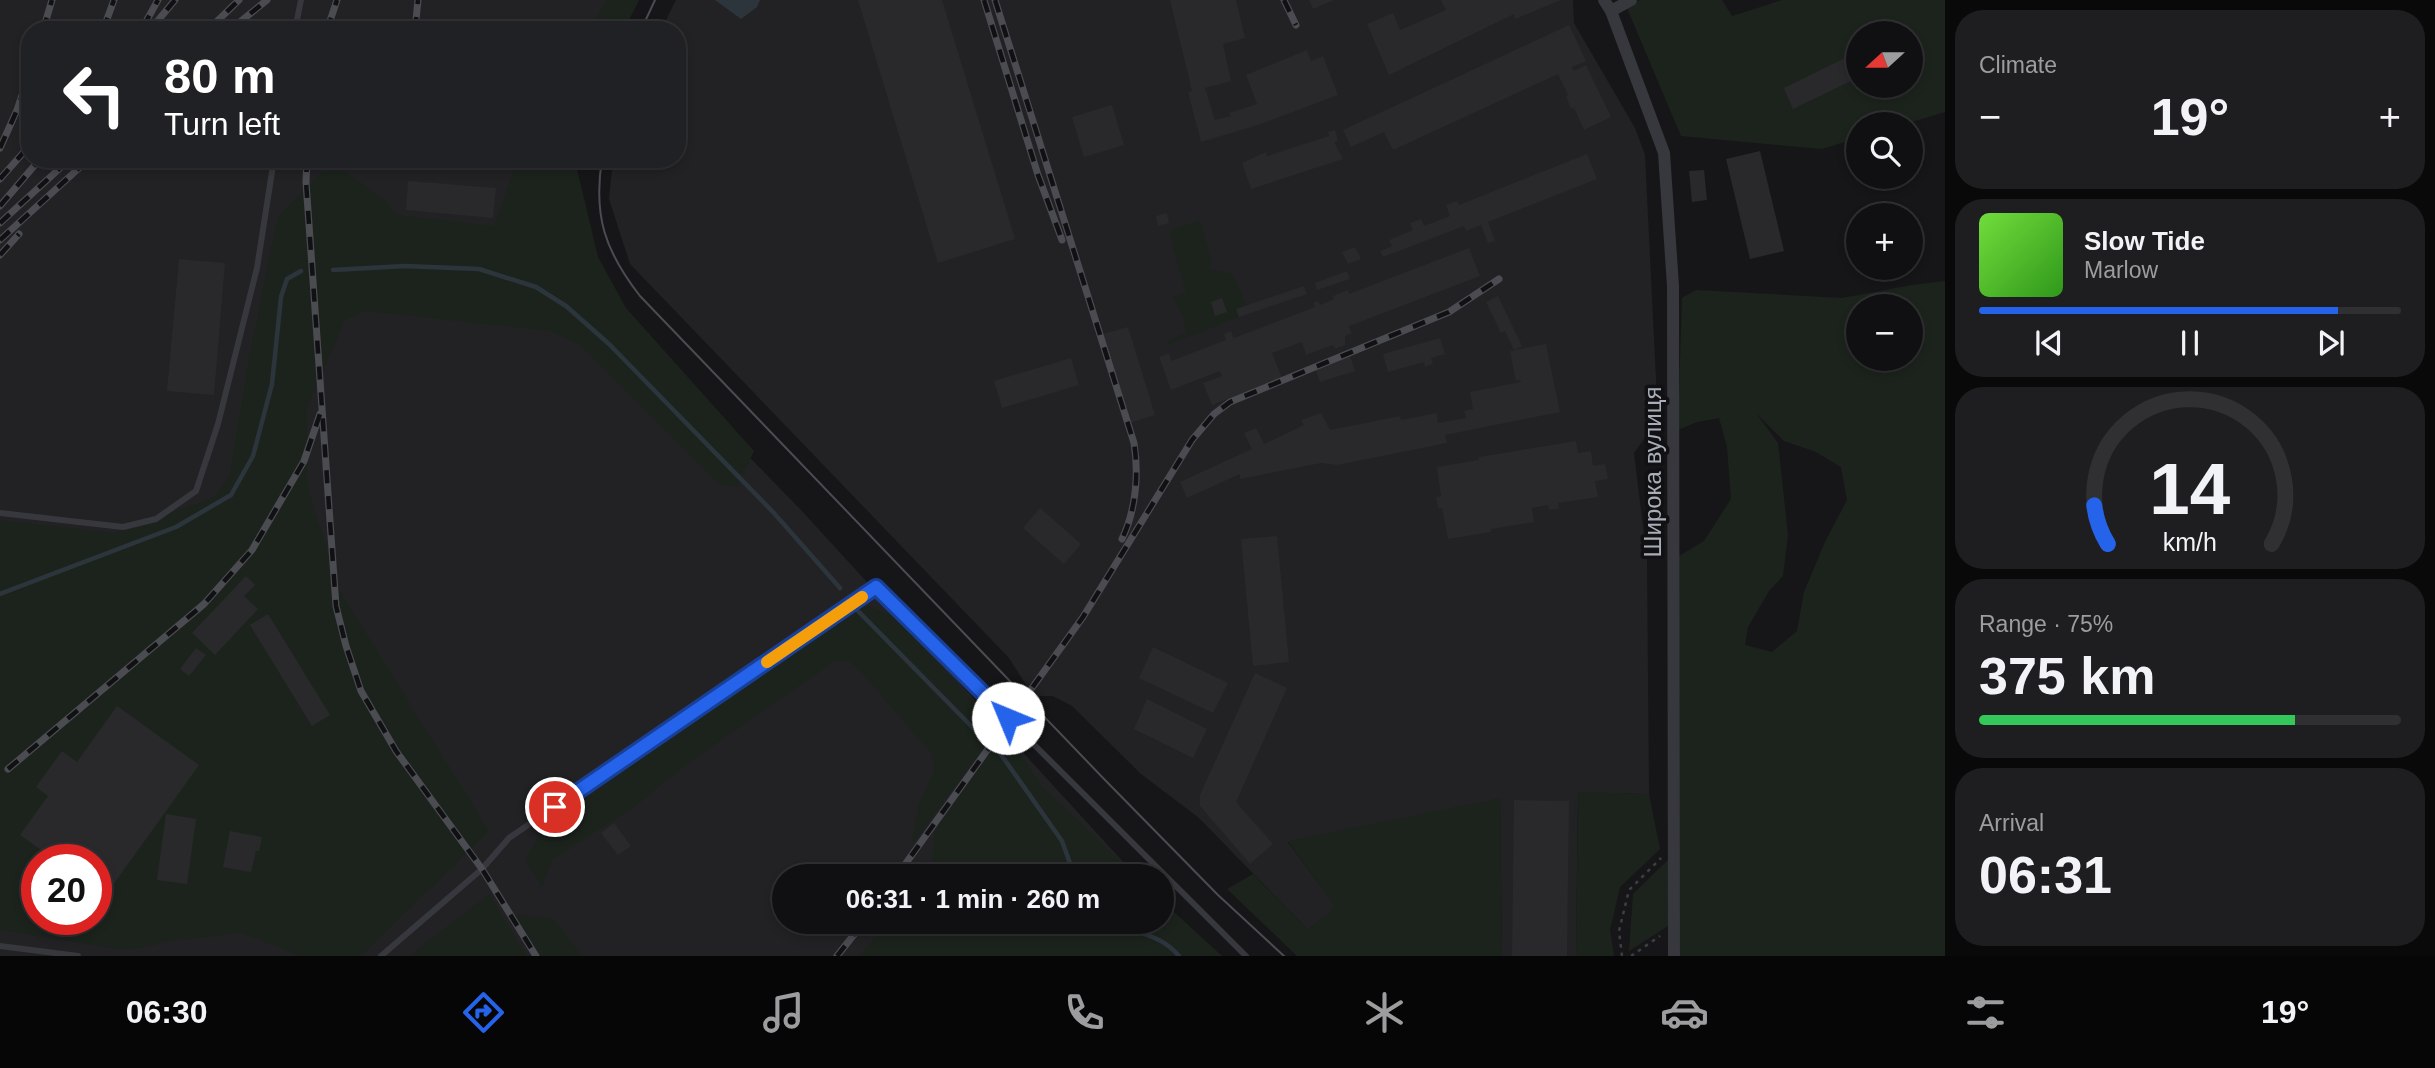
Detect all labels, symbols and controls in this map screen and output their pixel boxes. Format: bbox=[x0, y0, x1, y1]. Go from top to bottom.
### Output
north arrow bbox=[1846, 21, 1923, 98]
map controls bbox=[1846, 21, 1923, 371]
icon: left bbox=[49, 49, 140, 140]
text: 80 m bbox=[164, 49, 276, 103]
text: Climate bbox=[1979, 52, 2057, 78]
text: 19° bbox=[2151, 88, 2229, 146]
text: − bbox=[1979, 96, 2001, 138]
text: + bbox=[2379, 96, 2401, 138]
text: Turn left bbox=[164, 106, 280, 142]
button: search bbox=[1846, 112, 1923, 189]
button: + bbox=[1846, 203, 1923, 280]
text: Slow Tide bbox=[2084, 226, 2205, 256]
text: Marlow bbox=[2084, 257, 2158, 283]
button: − bbox=[1846, 294, 1923, 371]
icon: previous bbox=[2030, 324, 2068, 362]
icon: pause bbox=[2171, 324, 2209, 362]
icon: next bbox=[2312, 324, 2350, 362]
street label: Широка вулиця bbox=[1639, 387, 1666, 558]
text: 14 bbox=[2150, 448, 2231, 529]
text: km/h bbox=[2163, 528, 2217, 556]
text: Range · 75% bbox=[1979, 611, 2113, 637]
text: 375 km bbox=[1979, 647, 2155, 705]
position arrow bbox=[971, 681, 1045, 755]
pin bbox=[525, 777, 585, 837]
icon: arrive bbox=[536, 788, 574, 826]
text: Arrival bbox=[1979, 810, 2044, 836]
speed limit sign: 20 bbox=[21, 844, 112, 935]
text: 06:31 bbox=[1979, 846, 2112, 904]
text: 06:31 · 1 min · 260 m bbox=[846, 884, 1100, 914]
icon: directions bbox=[459, 988, 508, 1037]
icon: music bbox=[759, 988, 808, 1037]
icon: phone bbox=[1060, 988, 1109, 1037]
icon: climate bbox=[1360, 988, 1409, 1037]
icon: car bbox=[1660, 988, 1709, 1037]
icon: filters bbox=[1961, 988, 2010, 1037]
text: 06:30 bbox=[126, 994, 208, 1030]
text: 19° bbox=[2261, 994, 2309, 1030]

